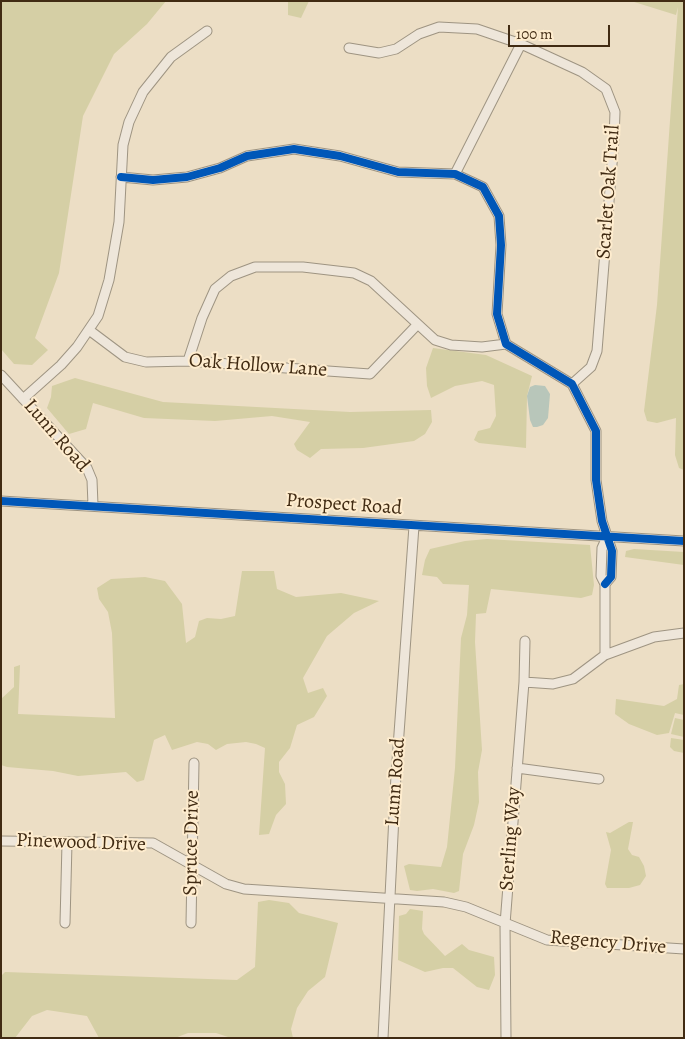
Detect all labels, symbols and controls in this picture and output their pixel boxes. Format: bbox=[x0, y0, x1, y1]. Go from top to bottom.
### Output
scale bar bbox=[510, 15, 612, 47]
text: 100 m bbox=[516, 24, 553, 44]
street label: Scarlet Oak Trail bbox=[592, 124, 626, 260]
street label: Oak Hollow Lane bbox=[188, 349, 328, 383]
street label: Lunn Road bbox=[18, 395, 94, 477]
street label: Prospect Road bbox=[285, 489, 403, 521]
street label: Lunn Road bbox=[381, 737, 411, 827]
street label: Sterling Way bbox=[495, 786, 527, 892]
street label: Spruce Drive bbox=[179, 790, 205, 896]
street label: Pinewood Drive bbox=[16, 829, 146, 857]
street label: Regency Drive bbox=[549, 926, 667, 960]

